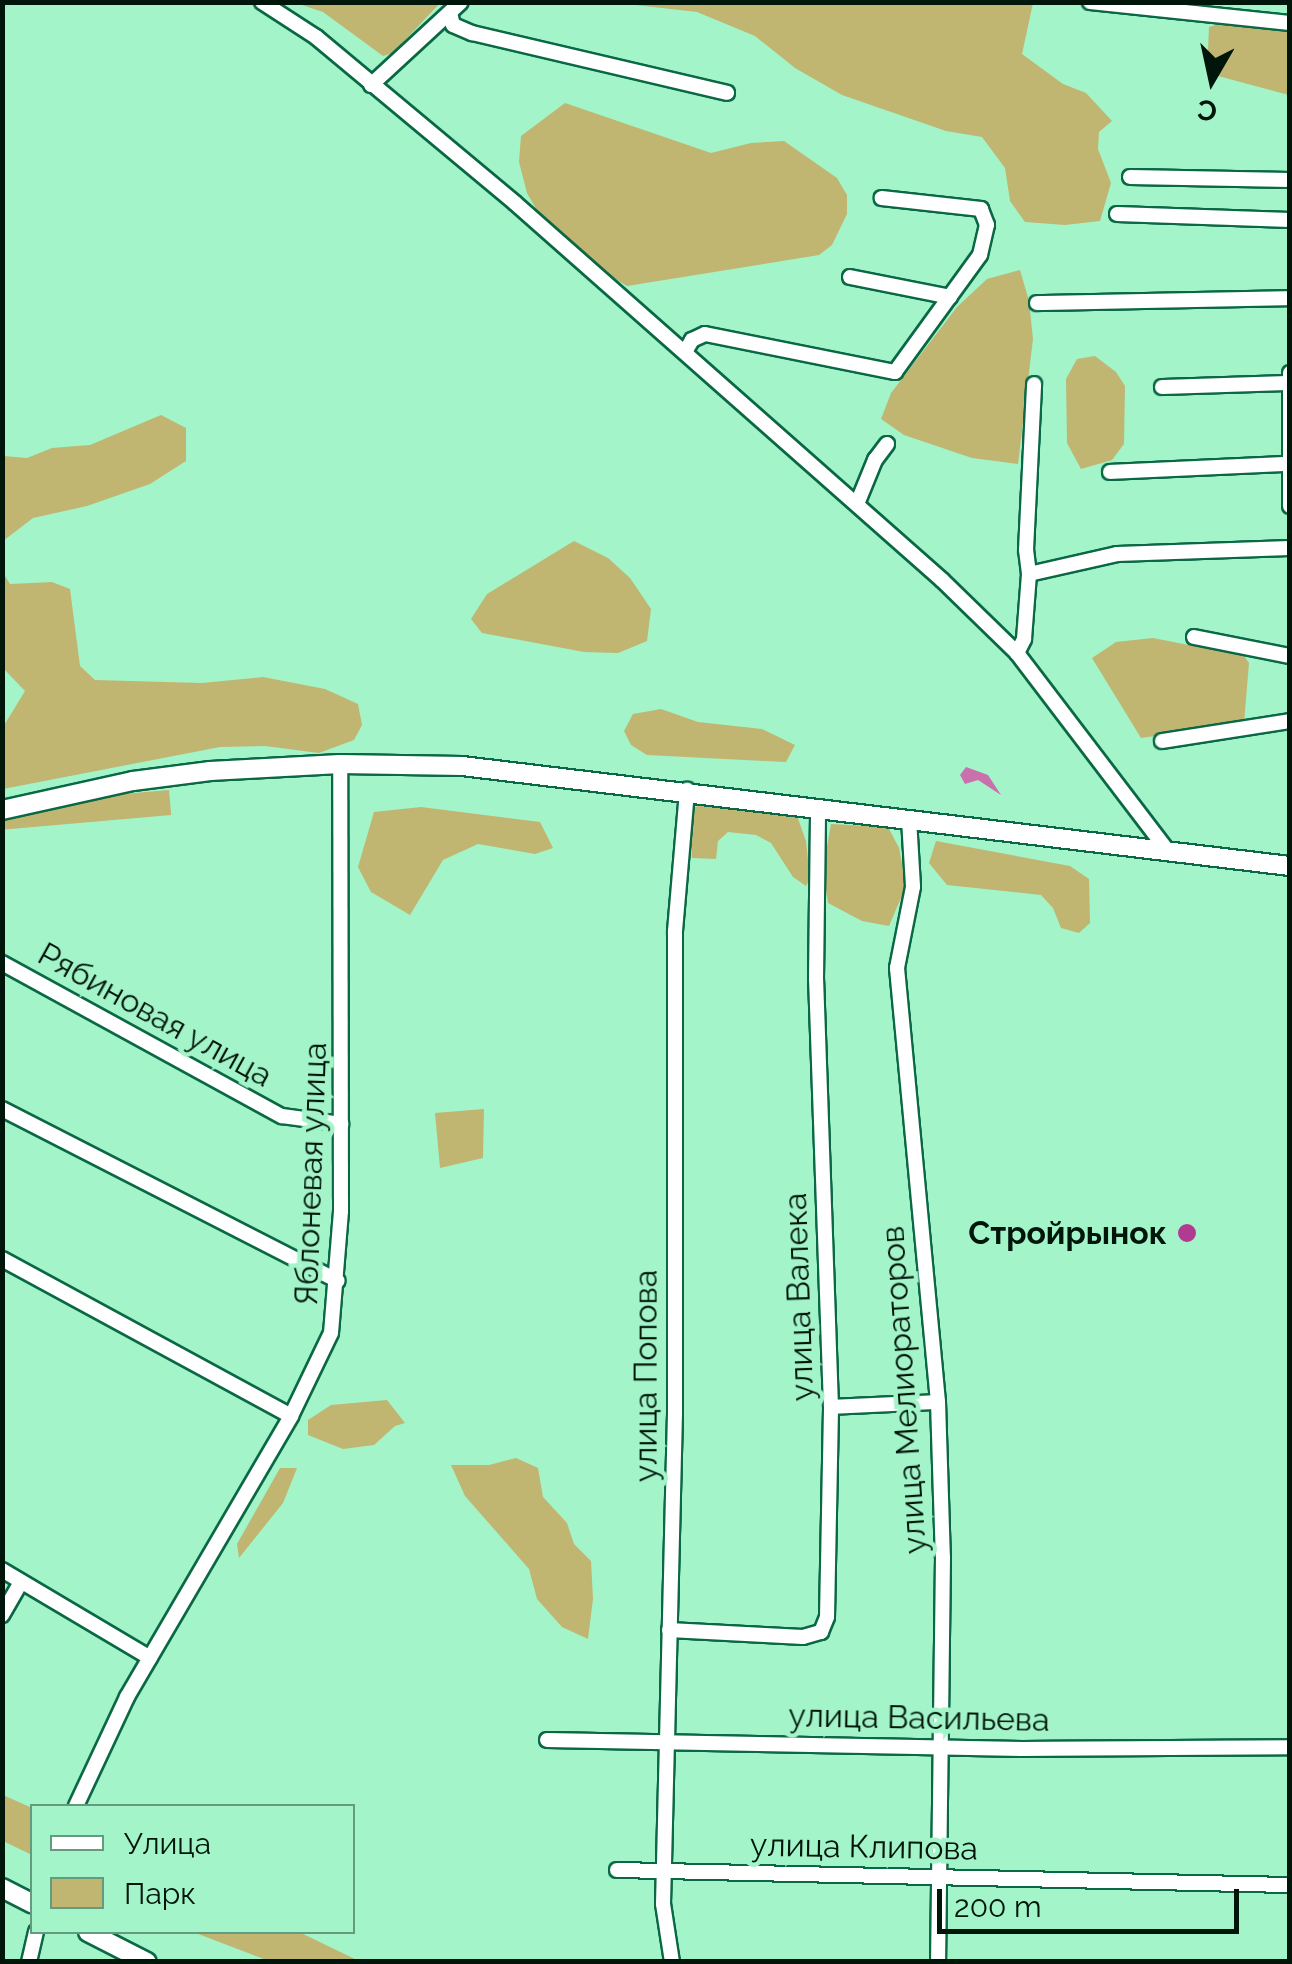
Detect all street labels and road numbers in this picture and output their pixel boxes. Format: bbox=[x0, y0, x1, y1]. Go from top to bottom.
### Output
street label: Рябиновая улица bbox=[31, 935, 279, 1095]
street label: Яблоневая улица bbox=[287, 1041, 335, 1307]
street label: улица Валека bbox=[776, 1192, 822, 1402]
street label: улица Мелиораторов bbox=[873, 1225, 935, 1555]
street label: улица Попова bbox=[627, 1270, 665, 1482]
street label: улица Васильева bbox=[788, 1697, 1050, 1739]
street label: улица Клипова bbox=[750, 1826, 978, 1868]

